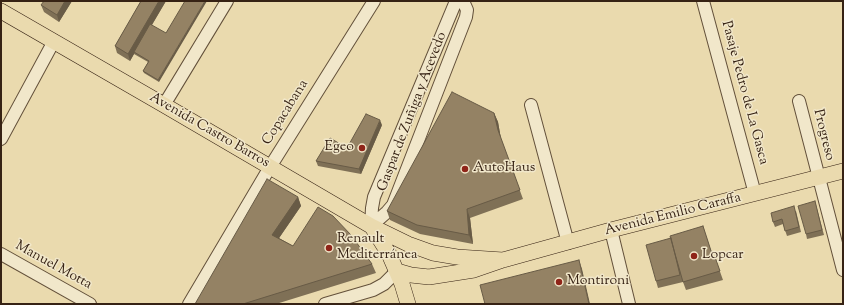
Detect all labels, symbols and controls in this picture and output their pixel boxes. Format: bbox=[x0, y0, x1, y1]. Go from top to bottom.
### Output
street label: Pasaje Pedro de La Gasca bbox=[717, 19, 771, 167]
street label: Gaspar de Zuñiga y Acevedo bbox=[375, 30, 451, 194]
street label: Copacabana bbox=[259, 77, 313, 149]
street label: Avenida Castro Barros bbox=[146, 90, 272, 172]
street label: Progreso bbox=[809, 108, 837, 162]
place label: Egeo bbox=[325, 140, 354, 156]
marker: Egeo bbox=[357, 143, 367, 153]
place label: AutoHaus bbox=[473, 161, 535, 177]
marker: AutoHaus bbox=[460, 164, 470, 174]
street label: Avenida Emilio Caraffa bbox=[603, 190, 743, 240]
place label: Renault Mediterránea bbox=[337, 232, 417, 264]
street label: Manuel Motta bbox=[12, 238, 94, 294]
marker: Renault Mediterránea bbox=[324, 243, 334, 253]
place label: Lopcar bbox=[702, 248, 744, 264]
marker: Lopcar bbox=[689, 251, 699, 261]
place label: Montironi bbox=[567, 274, 629, 290]
marker: Montironi bbox=[554, 277, 564, 287]

